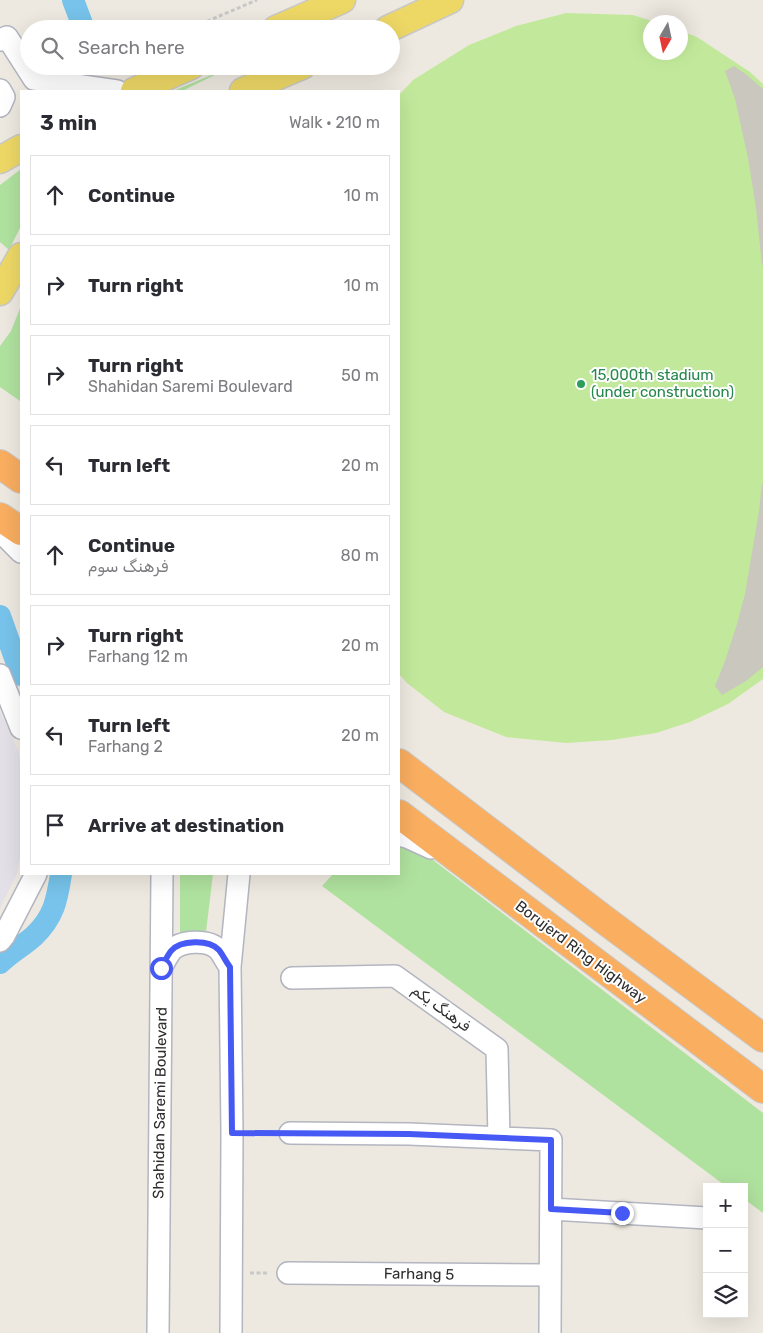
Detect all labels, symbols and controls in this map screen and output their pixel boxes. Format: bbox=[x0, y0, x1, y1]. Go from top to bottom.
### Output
north arrow bbox=[643, 15, 688, 60]
search box bbox=[20, 20, 400, 75]
icon: search bbox=[38, 34, 66, 62]
text: Search here bbox=[78, 36, 185, 59]
text: 3 min bbox=[40, 110, 97, 135]
text: Walk · 210 m bbox=[289, 113, 380, 132]
icon: ahead bbox=[41, 181, 69, 209]
text: Continue bbox=[88, 184, 175, 207]
text: 10 m bbox=[344, 186, 379, 205]
icon: right bbox=[41, 271, 69, 299]
text: Turn right bbox=[88, 274, 183, 297]
text: 10 m bbox=[344, 276, 379, 295]
text: Turn right bbox=[88, 354, 183, 377]
icon: right bbox=[41, 361, 69, 389]
text: 50 m bbox=[341, 366, 379, 385]
place label: 15,000th stadium (under construction) bbox=[591, 366, 734, 401]
text: Shahidan Saremi Boulevard bbox=[88, 377, 293, 396]
marker: 15,000th stadium (under construction) bbox=[575, 378, 587, 390]
icon: left bbox=[41, 451, 69, 479]
text: Turn left bbox=[88, 454, 170, 477]
text: 20 m bbox=[341, 456, 379, 475]
text: Continue bbox=[88, 534, 175, 557]
icon: ahead bbox=[41, 541, 69, 569]
text: 80 m bbox=[341, 546, 379, 565]
text: فرهنگ سوم bbox=[88, 557, 168, 576]
text: Turn right bbox=[88, 624, 183, 647]
icon: right bbox=[41, 631, 69, 659]
text: 20 m bbox=[341, 636, 379, 655]
text: Farhang 12 m bbox=[88, 647, 188, 666]
text: Turn left bbox=[88, 714, 170, 737]
icon: left bbox=[41, 721, 69, 749]
text: 20 m bbox=[341, 726, 379, 745]
text: Farhang 2 bbox=[88, 737, 163, 756]
icon: arrive bbox=[41, 811, 69, 839]
text: Arrive at destination bbox=[88, 814, 284, 837]
street label: Borujerd Ring Highway bbox=[512, 897, 650, 1007]
route start bbox=[150, 957, 173, 980]
street label: فرهنگ یکم bbox=[407, 981, 474, 1036]
street label: Shahidan Saremi Boulevard bbox=[149, 1007, 171, 1199]
map controls bbox=[703, 1183, 748, 1318]
button: + bbox=[703, 1183, 748, 1228]
route end bbox=[611, 1202, 634, 1225]
button: − bbox=[703, 1228, 748, 1273]
street label: Farhang 5 bbox=[384, 1264, 454, 1284]
button: layers bbox=[703, 1273, 748, 1318]

